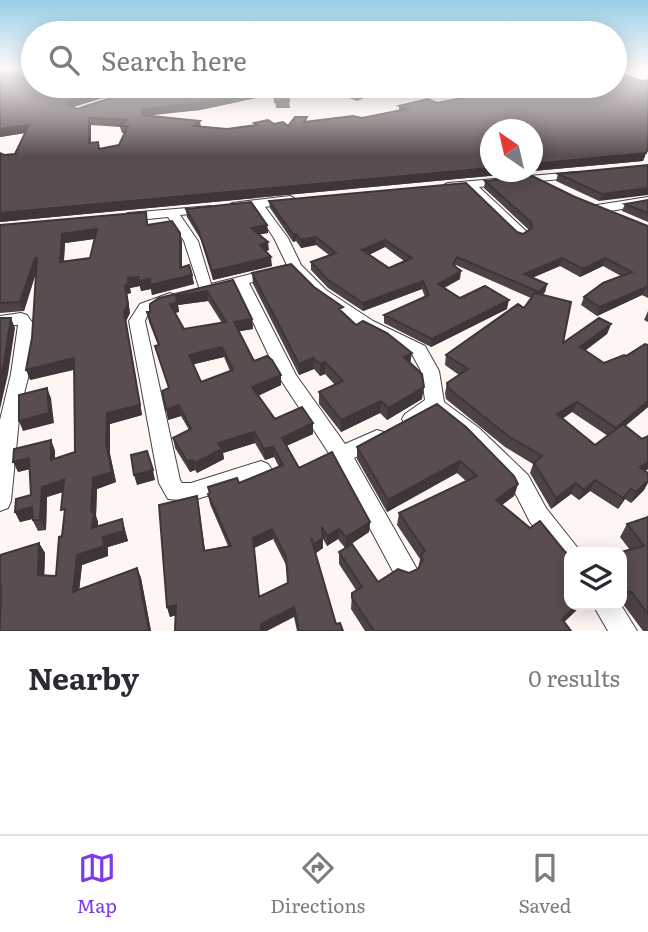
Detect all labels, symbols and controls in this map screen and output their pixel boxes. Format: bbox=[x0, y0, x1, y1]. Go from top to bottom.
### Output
search box bbox=[21, 21, 627, 98]
text: Search here bbox=[101, 40, 247, 79]
icon: search bbox=[45, 41, 83, 79]
north arrow bbox=[480, 119, 543, 182]
map controls bbox=[564, 547, 627, 610]
button: layers bbox=[564, 547, 627, 610]
text: Nearby bbox=[28, 655, 139, 699]
text: 0 results bbox=[528, 660, 620, 694]
tab: Map bbox=[77, 849, 117, 919]
tab: Directions bbox=[270, 849, 365, 919]
tab: Saved bbox=[518, 849, 571, 919]

